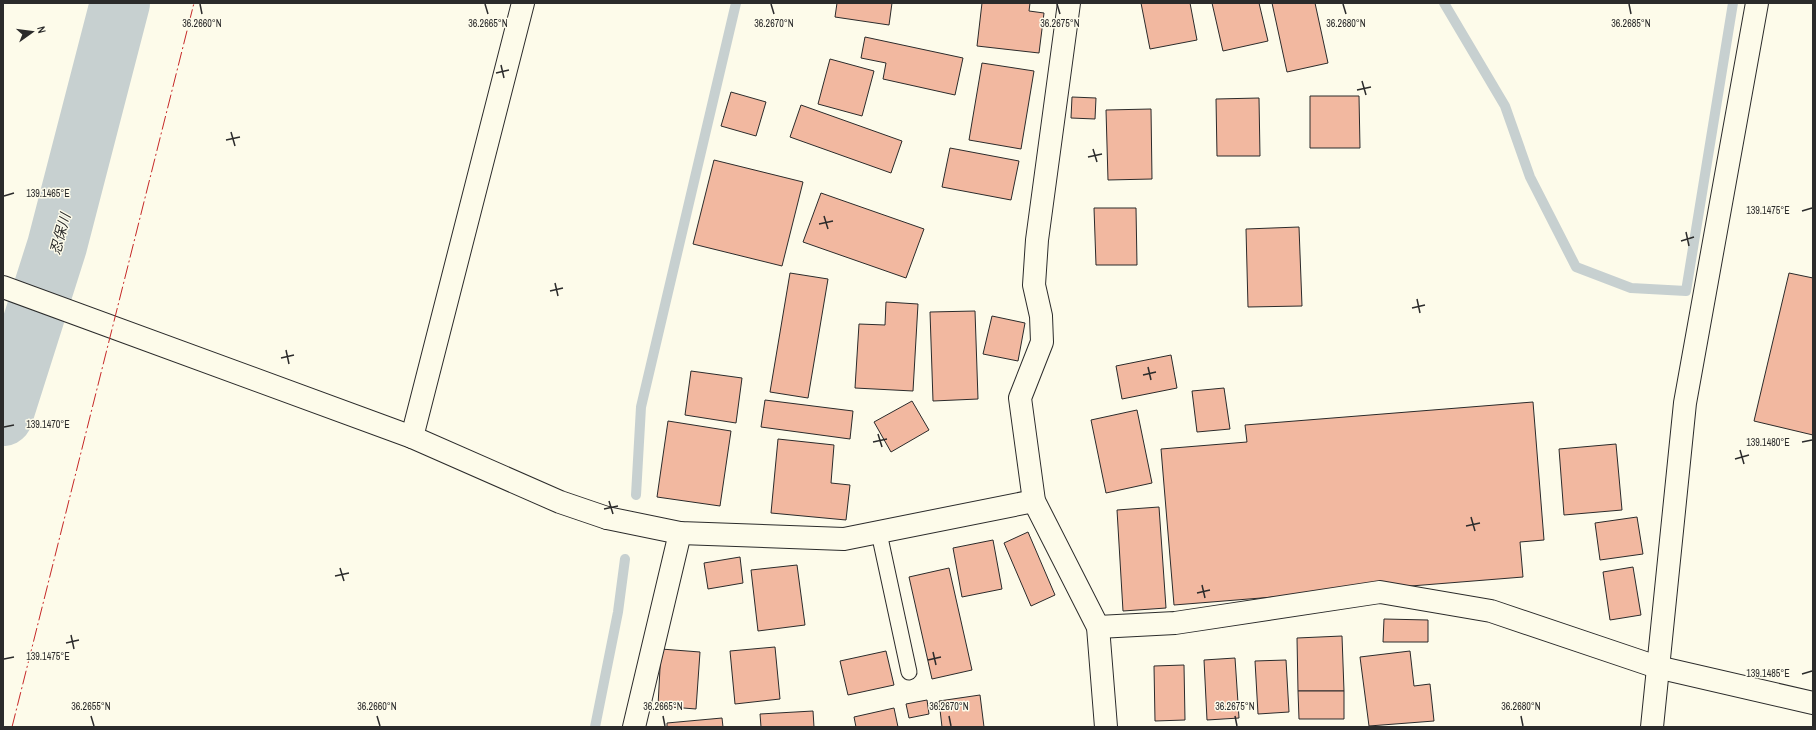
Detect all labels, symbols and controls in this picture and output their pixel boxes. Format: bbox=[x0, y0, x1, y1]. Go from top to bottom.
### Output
north arrow bbox=[12, 12, 52, 52]
text: 36.2660°N bbox=[182, 17, 222, 30]
text: 36.2665°N bbox=[468, 17, 508, 30]
text: 36.2670°N bbox=[754, 17, 794, 30]
text: 36.2675°N bbox=[1040, 17, 1080, 30]
text: 36.2680°N bbox=[1326, 17, 1366, 30]
text: 36.2685°N bbox=[1611, 17, 1651, 30]
text: N bbox=[34, 25, 49, 34]
text: 139.1465°E bbox=[26, 187, 70, 200]
text: 139.1475°E bbox=[1746, 204, 1790, 217]
water label: 忍保川 bbox=[46, 209, 75, 257]
text: 139.1470°E bbox=[26, 418, 70, 431]
text: 139.1480°E bbox=[1746, 436, 1790, 449]
text: 139.1475°E bbox=[26, 650, 70, 663]
text: 139.1485°E bbox=[1746, 667, 1790, 680]
text: 36.2655°N bbox=[71, 700, 111, 713]
text: 36.2660°N bbox=[357, 700, 397, 713]
text: 36.2665°N bbox=[643, 700, 683, 713]
text: 36.2670°N bbox=[929, 700, 969, 713]
text: 36.2675°N bbox=[1215, 700, 1255, 713]
text: 36.2680°N bbox=[1501, 700, 1541, 713]

